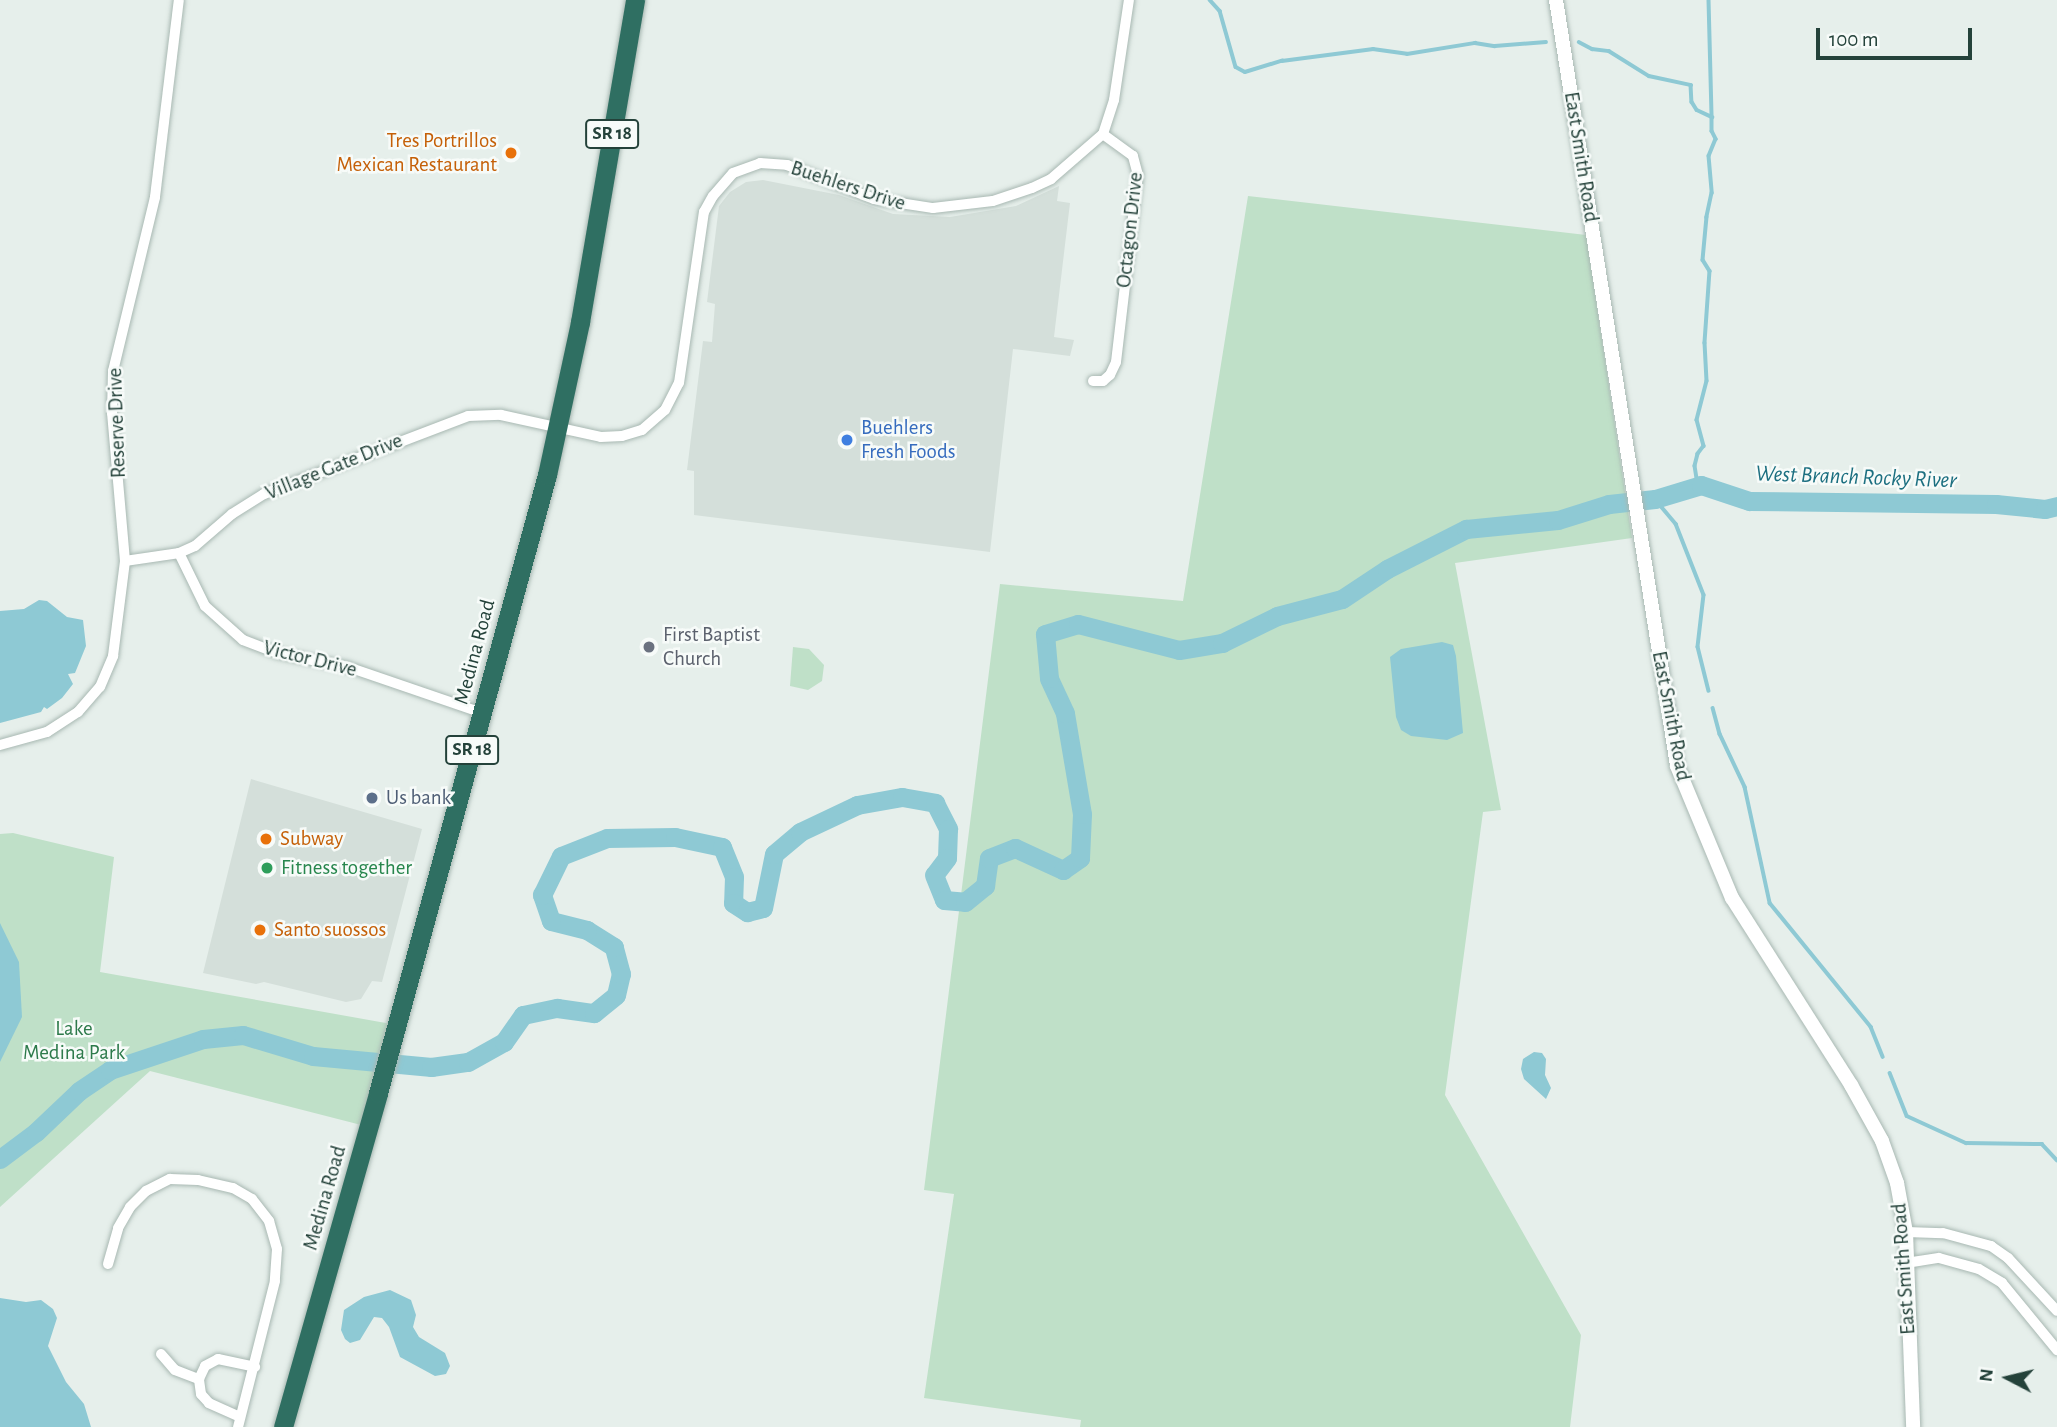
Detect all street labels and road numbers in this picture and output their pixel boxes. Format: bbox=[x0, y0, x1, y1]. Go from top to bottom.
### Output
street label: East Smith Road bbox=[1558, 90, 1604, 224]
road number: SR 18 bbox=[584, 118, 640, 150]
street label: Buehlers Drive bbox=[787, 156, 909, 216]
street label: Octagon Drive bbox=[1111, 171, 1149, 289]
street label: Reserve Drive bbox=[102, 367, 132, 479]
street label: Village Gate Drive bbox=[262, 428, 406, 506]
street label: Medina Road bbox=[449, 597, 501, 707]
street label: Victor Drive bbox=[261, 635, 359, 683]
street label: East Smith Road bbox=[1646, 649, 1696, 783]
road number: SR 18 bbox=[444, 734, 500, 765]
street label: Medina Road bbox=[298, 1143, 352, 1253]
street label: East Smith Road bbox=[1887, 1202, 1921, 1336]

